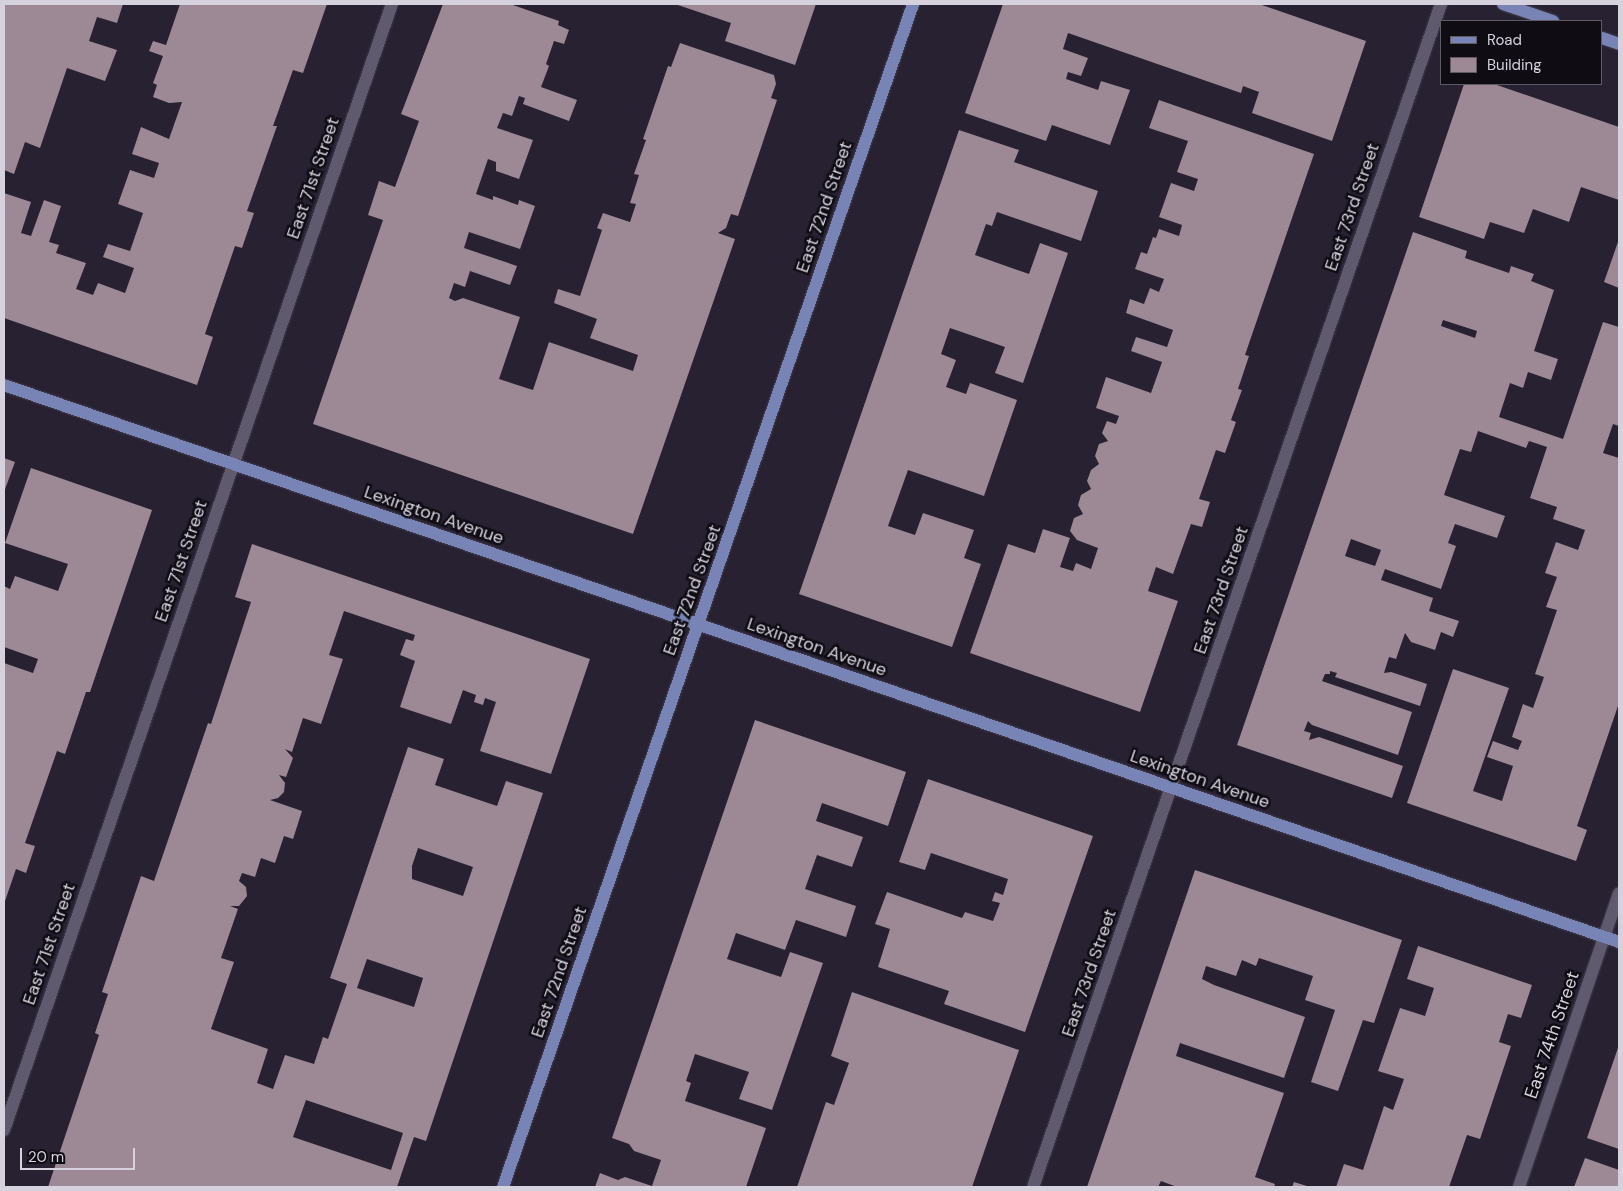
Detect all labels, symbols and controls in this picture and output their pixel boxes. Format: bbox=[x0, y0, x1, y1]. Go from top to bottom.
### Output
legend bbox=[1440, 20, 1603, 85]
text: Road bbox=[1487, 30, 1522, 50]
text: Building bbox=[1487, 55, 1542, 75]
street label: East 71st Street bbox=[282, 114, 344, 242]
street label: East 72nd Street bbox=[791, 139, 857, 275]
street label: East 73rd Street bbox=[1320, 140, 1384, 274]
street label: Lexington Avenue bbox=[361, 481, 507, 549]
street label: East 71st Street bbox=[150, 497, 212, 625]
street label: East 72nd Street bbox=[658, 522, 726, 658]
street label: East 73rd Street bbox=[1189, 523, 1253, 657]
street label: Lexington Avenue bbox=[744, 613, 890, 681]
street label: Lexington Avenue bbox=[1127, 745, 1273, 813]
street label: East 71st Street bbox=[18, 880, 80, 1008]
street label: East 72nd Street bbox=[526, 904, 592, 1040]
street label: East 73rd Street bbox=[1057, 906, 1121, 1040]
street label: East 74th Street bbox=[1520, 969, 1584, 1101]
scale bar bbox=[22, 1138, 138, 1170]
text: 20 m bbox=[28, 1147, 64, 1167]

